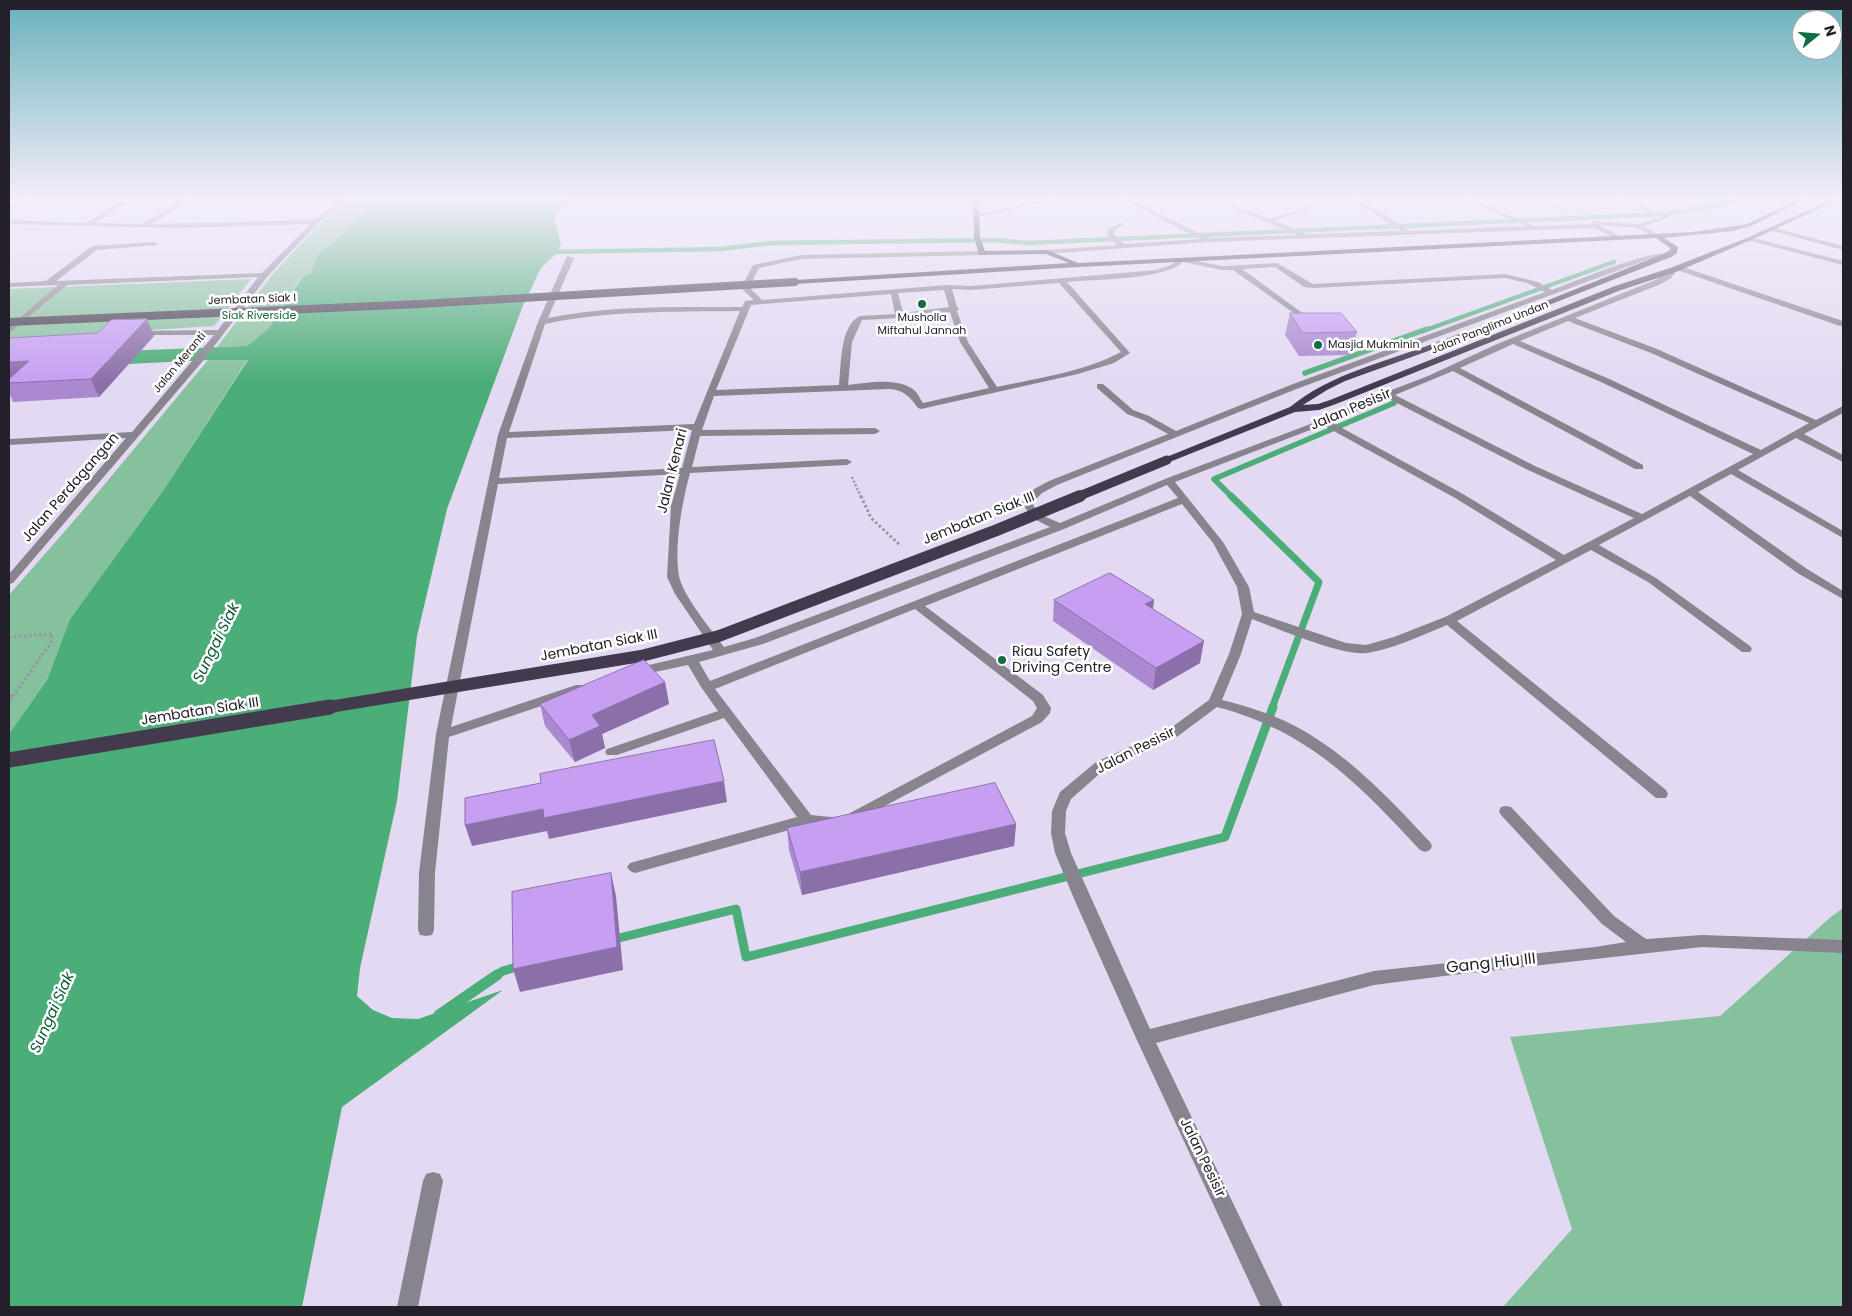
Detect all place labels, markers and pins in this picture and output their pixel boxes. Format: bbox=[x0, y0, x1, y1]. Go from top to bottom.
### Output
marker: Musholla Miftahul Jannah bbox=[916, 298, 928, 310]
place label: Musholla Miftahul Jannah bbox=[878, 311, 966, 337]
place label: Masjid Mukminin bbox=[1328, 338, 1419, 352]
marker: Masjid Mukminin bbox=[1312, 339, 1324, 351]
place label: Riau Safety Driving Centre bbox=[1012, 644, 1111, 676]
marker: Riau Safety Driving Centre bbox=[996, 654, 1008, 666]

